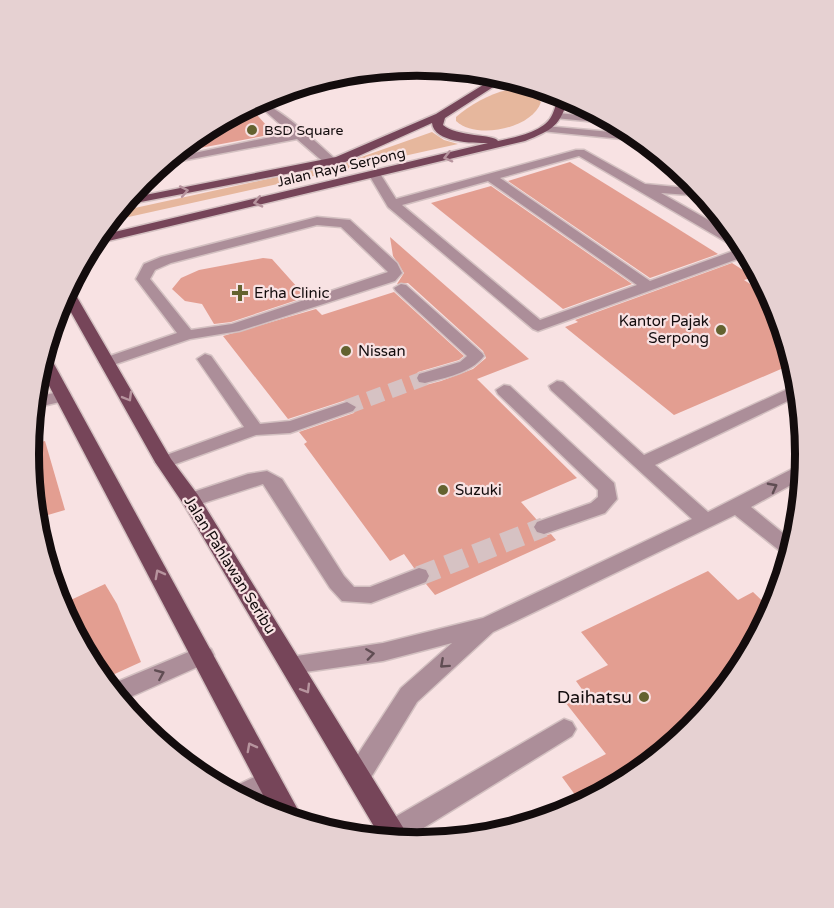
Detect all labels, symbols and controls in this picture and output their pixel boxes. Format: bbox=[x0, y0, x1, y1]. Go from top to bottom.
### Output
place label: BSD Square bbox=[264, 122, 343, 139]
marker: BSD Square bbox=[245, 123, 259, 137]
street label: Jalan Raya Serpong bbox=[275, 144, 407, 191]
one-way arrow bbox=[443, 149, 453, 162]
one-way arrow bbox=[179, 185, 189, 198]
one-way arrow bbox=[253, 195, 263, 208]
marker: Erha Clinic bbox=[231, 284, 249, 302]
place label: Erha Clinic bbox=[254, 284, 329, 302]
place label: Kantor Pajak Serpong bbox=[619, 312, 709, 347]
marker: Kantor Pajak Serpong bbox=[714, 323, 728, 337]
place label: Nissan bbox=[358, 342, 406, 360]
marker: Nissan bbox=[339, 344, 353, 358]
one-way arrow bbox=[120, 391, 132, 402]
place label: Suzuki bbox=[455, 481, 502, 499]
marker: Suzuki bbox=[436, 483, 450, 497]
one-way arrow bbox=[767, 483, 777, 494]
street label: Jalan Pahlawan Seribu bbox=[180, 493, 280, 637]
one-way arrow bbox=[155, 570, 166, 581]
one-way arrow bbox=[366, 648, 375, 660]
one-way arrow bbox=[440, 657, 451, 668]
one-way arrow bbox=[154, 669, 165, 681]
one-way arrow bbox=[298, 683, 310, 693]
place label: Daihatsu bbox=[557, 686, 632, 708]
marker: Daihatsu bbox=[637, 690, 651, 704]
one-way arrow bbox=[247, 742, 258, 753]

